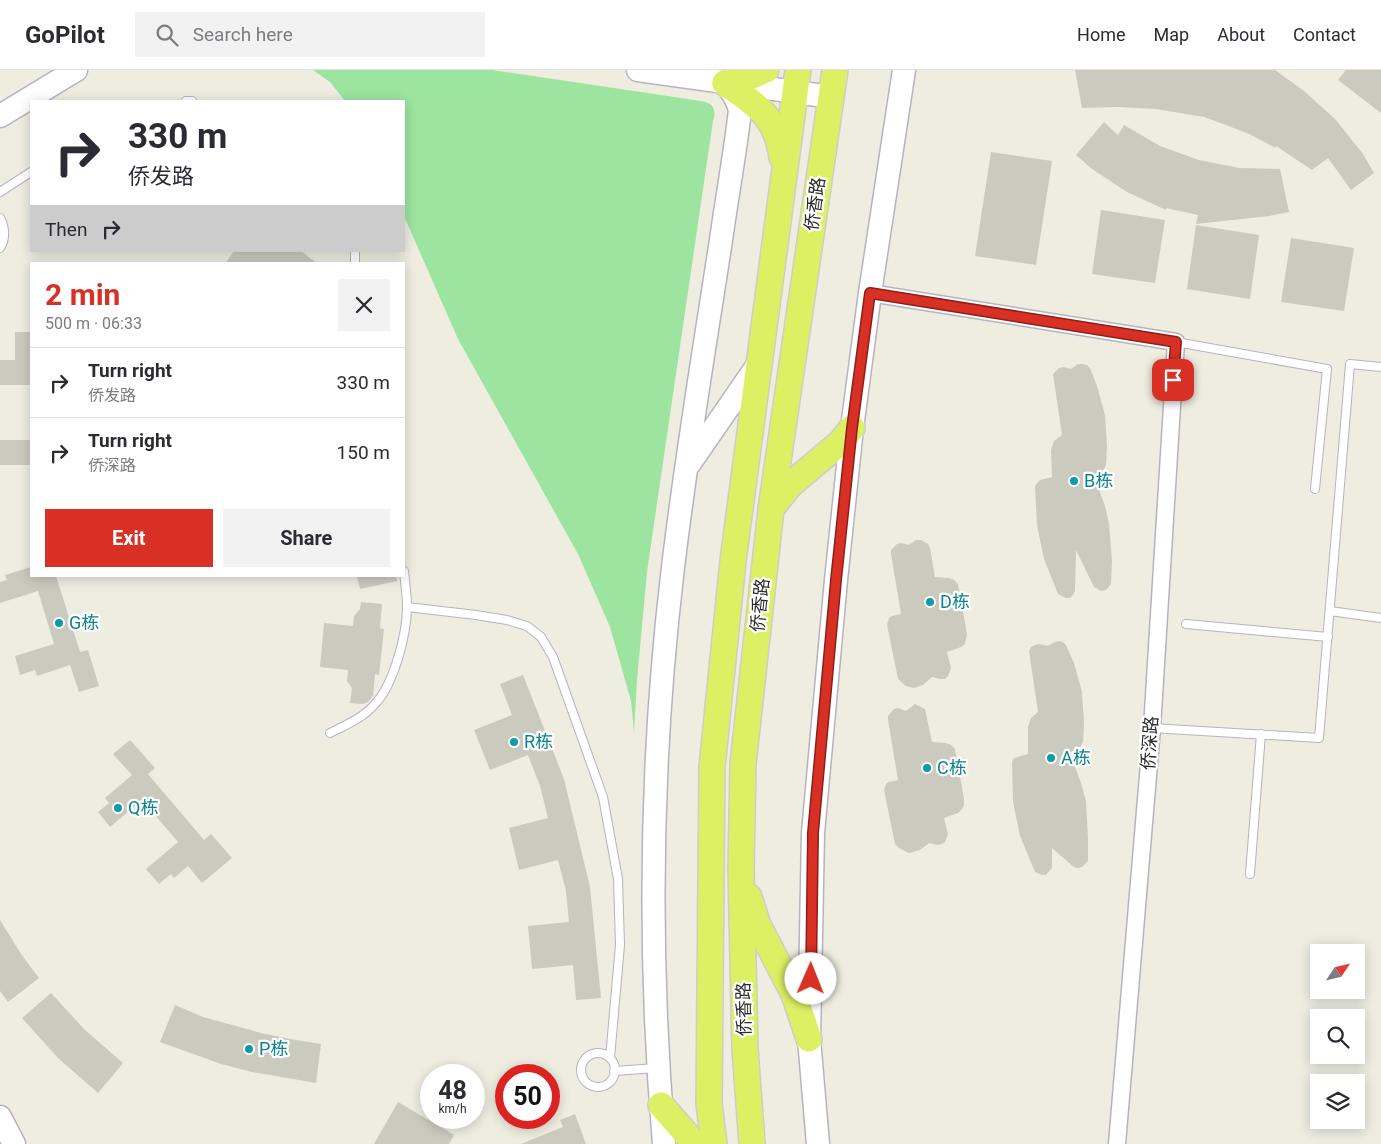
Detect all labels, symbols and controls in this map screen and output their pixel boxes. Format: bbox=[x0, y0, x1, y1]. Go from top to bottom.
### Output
search box bbox=[135, 12, 485, 57]
text: GoPilot bbox=[25, 21, 105, 49]
icon: search bbox=[153, 21, 181, 49]
text: Search here bbox=[193, 23, 293, 46]
text: Home bbox=[1077, 24, 1126, 45]
text: Map bbox=[1154, 24, 1189, 45]
text: About bbox=[1217, 24, 1265, 45]
text: Contact bbox=[1293, 24, 1356, 45]
text: 330 m bbox=[128, 116, 227, 157]
icon: right bbox=[45, 120, 110, 185]
text: 侨发路 bbox=[128, 164, 194, 189]
street label: 侨香路 bbox=[800, 176, 829, 232]
icon: right bbox=[97, 215, 125, 243]
text: Then bbox=[45, 218, 87, 241]
text: 2 min bbox=[45, 277, 120, 312]
button: close bbox=[338, 279, 390, 331]
text: 500 m · 06:33 bbox=[45, 314, 142, 333]
text: Turn right bbox=[88, 359, 172, 382]
pin bbox=[1152, 359, 1194, 401]
icon: arrive bbox=[1159, 366, 1187, 394]
icon: right bbox=[45, 369, 73, 397]
text: 330 m bbox=[337, 371, 390, 394]
text: 侨发路 bbox=[88, 386, 136, 405]
text: Turn right bbox=[88, 429, 172, 452]
icon: right bbox=[45, 439, 73, 467]
text: 150 m bbox=[337, 441, 390, 464]
text: 侨深路 bbox=[88, 456, 136, 475]
place label: B栋 bbox=[1084, 470, 1113, 491]
marker: B栋 bbox=[1068, 475, 1080, 487]
button: Exit bbox=[45, 509, 213, 567]
button: Share bbox=[223, 509, 390, 567]
street label: 侨香路 bbox=[746, 577, 773, 633]
place label: D栋 bbox=[940, 591, 970, 612]
marker: D栋 bbox=[924, 596, 936, 608]
place label: G栋 bbox=[69, 612, 99, 633]
marker: G栋 bbox=[53, 617, 65, 629]
street label: 侨深路 bbox=[1137, 715, 1162, 771]
place label: R栋 bbox=[524, 731, 553, 752]
marker: R栋 bbox=[508, 736, 520, 748]
place label: A栋 bbox=[1061, 747, 1091, 768]
marker: A栋 bbox=[1045, 752, 1057, 764]
place label: C栋 bbox=[937, 757, 967, 778]
marker: C栋 bbox=[921, 762, 933, 774]
place label: Q栋 bbox=[128, 797, 158, 818]
marker: Q栋 bbox=[112, 802, 124, 814]
north arrow bbox=[1310, 944, 1365, 999]
map controls bbox=[1310, 944, 1365, 1129]
position arrow bbox=[784, 952, 836, 1004]
street label: 侨香路 bbox=[733, 982, 754, 1036]
button: search bbox=[1310, 1009, 1365, 1064]
place label: P栋 bbox=[259, 1038, 288, 1059]
marker: P栋 bbox=[243, 1043, 255, 1055]
speed limit sign: 50 bbox=[495, 1064, 560, 1129]
button: layers bbox=[1310, 1074, 1365, 1129]
text: 48 bbox=[438, 1076, 467, 1105]
text: km/h bbox=[438, 1102, 467, 1116]

